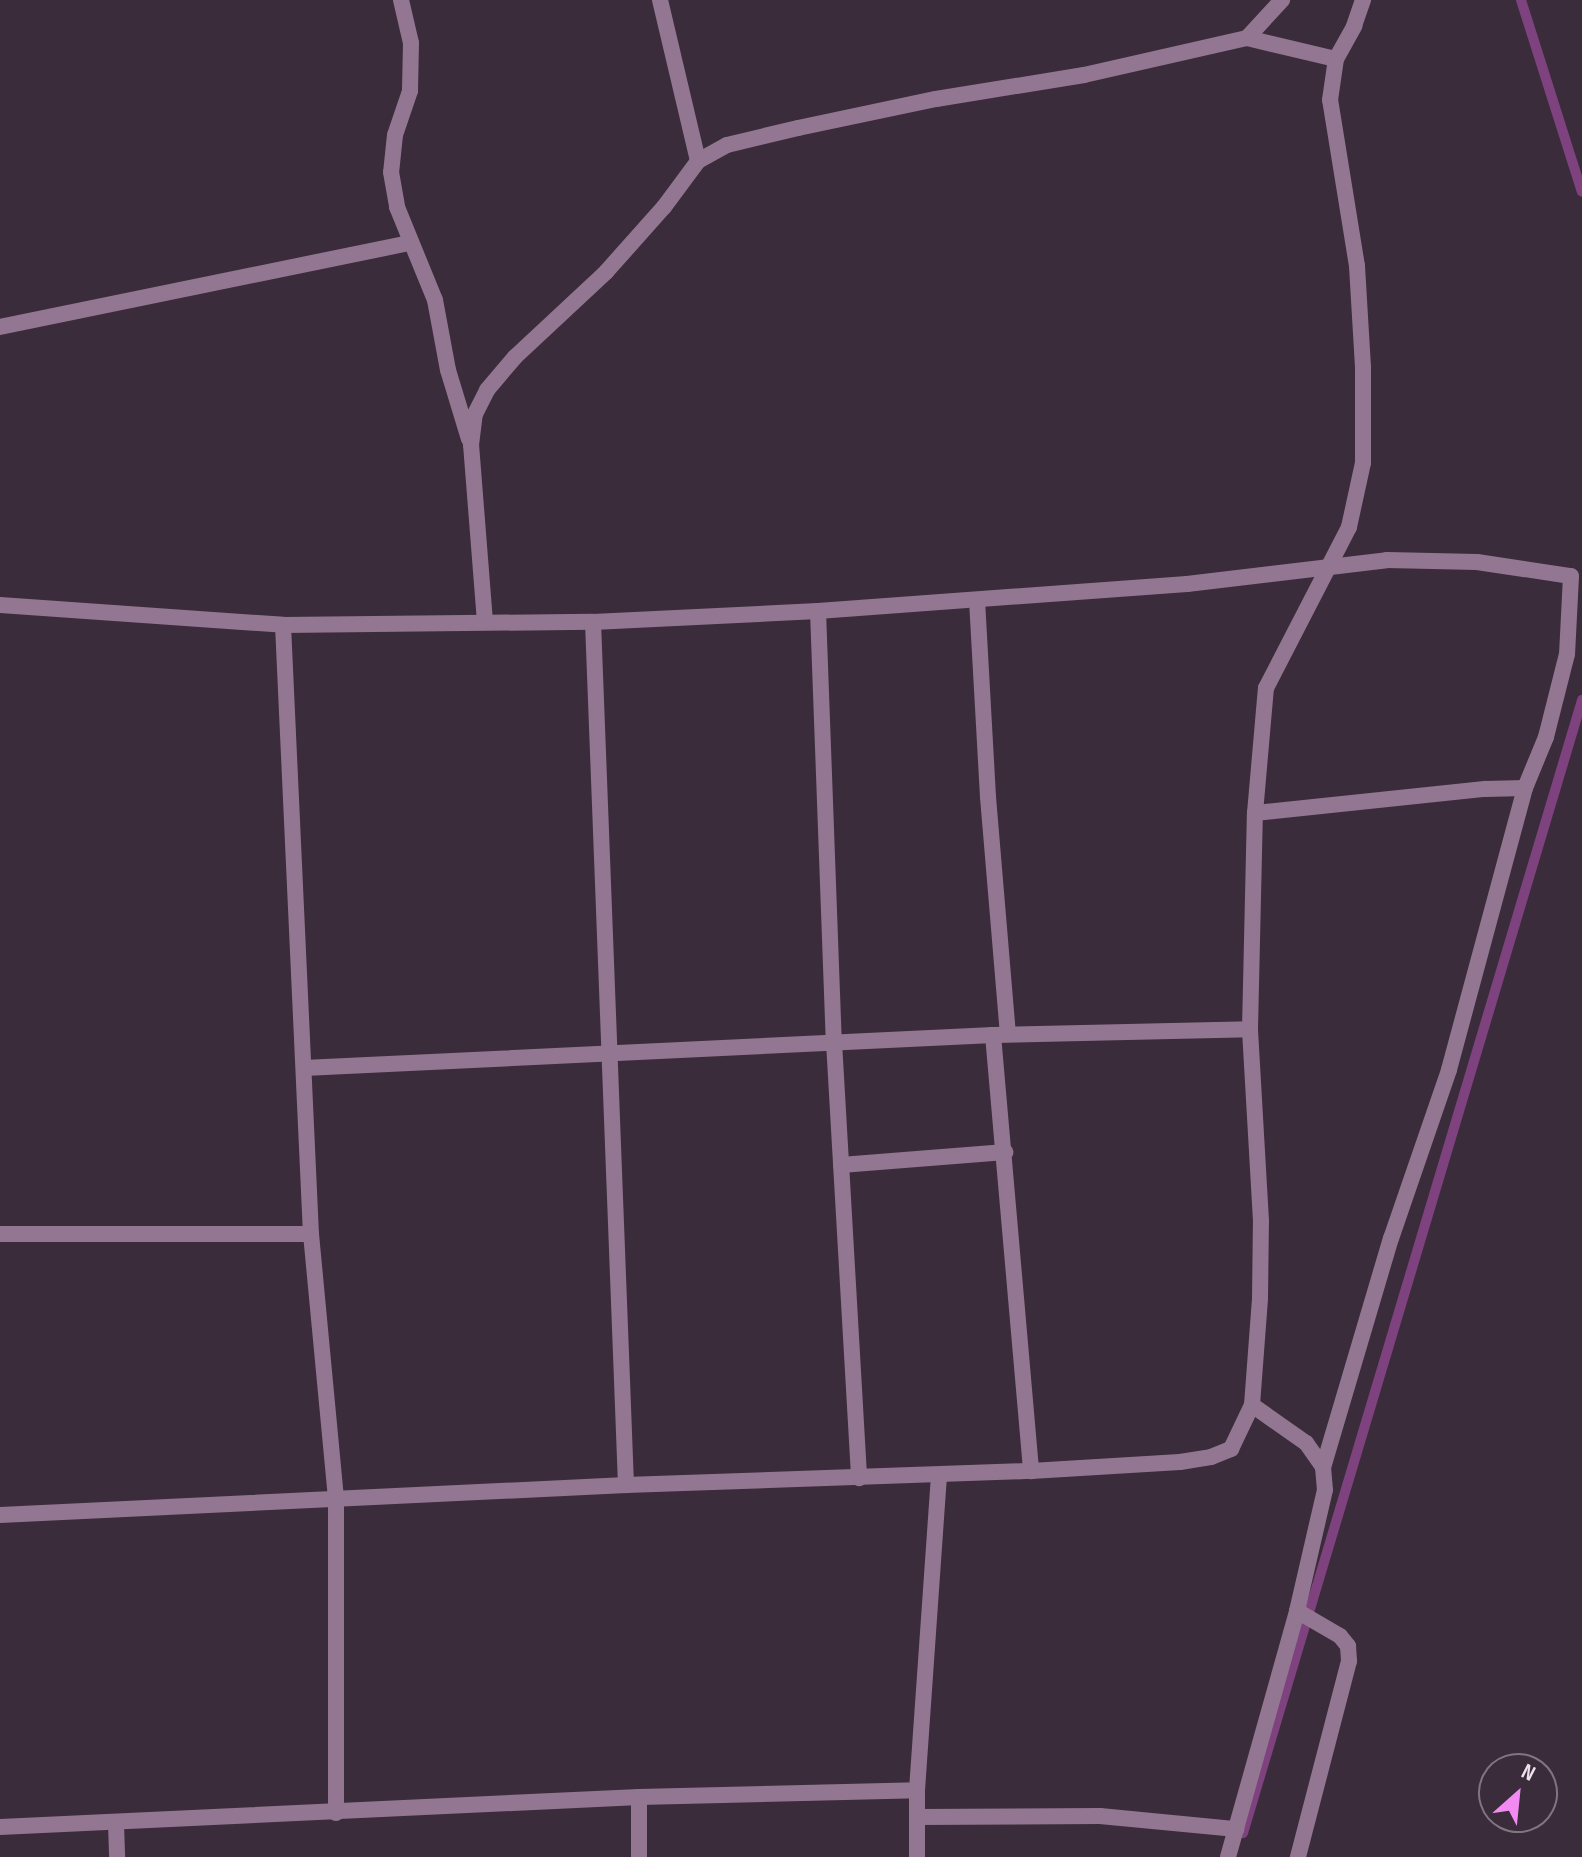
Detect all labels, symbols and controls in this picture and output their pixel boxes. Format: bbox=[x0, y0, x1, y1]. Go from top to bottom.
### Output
north arrow bbox=[1478, 1753, 1558, 1833]
text: N bbox=[1517, 1758, 1540, 1788]

